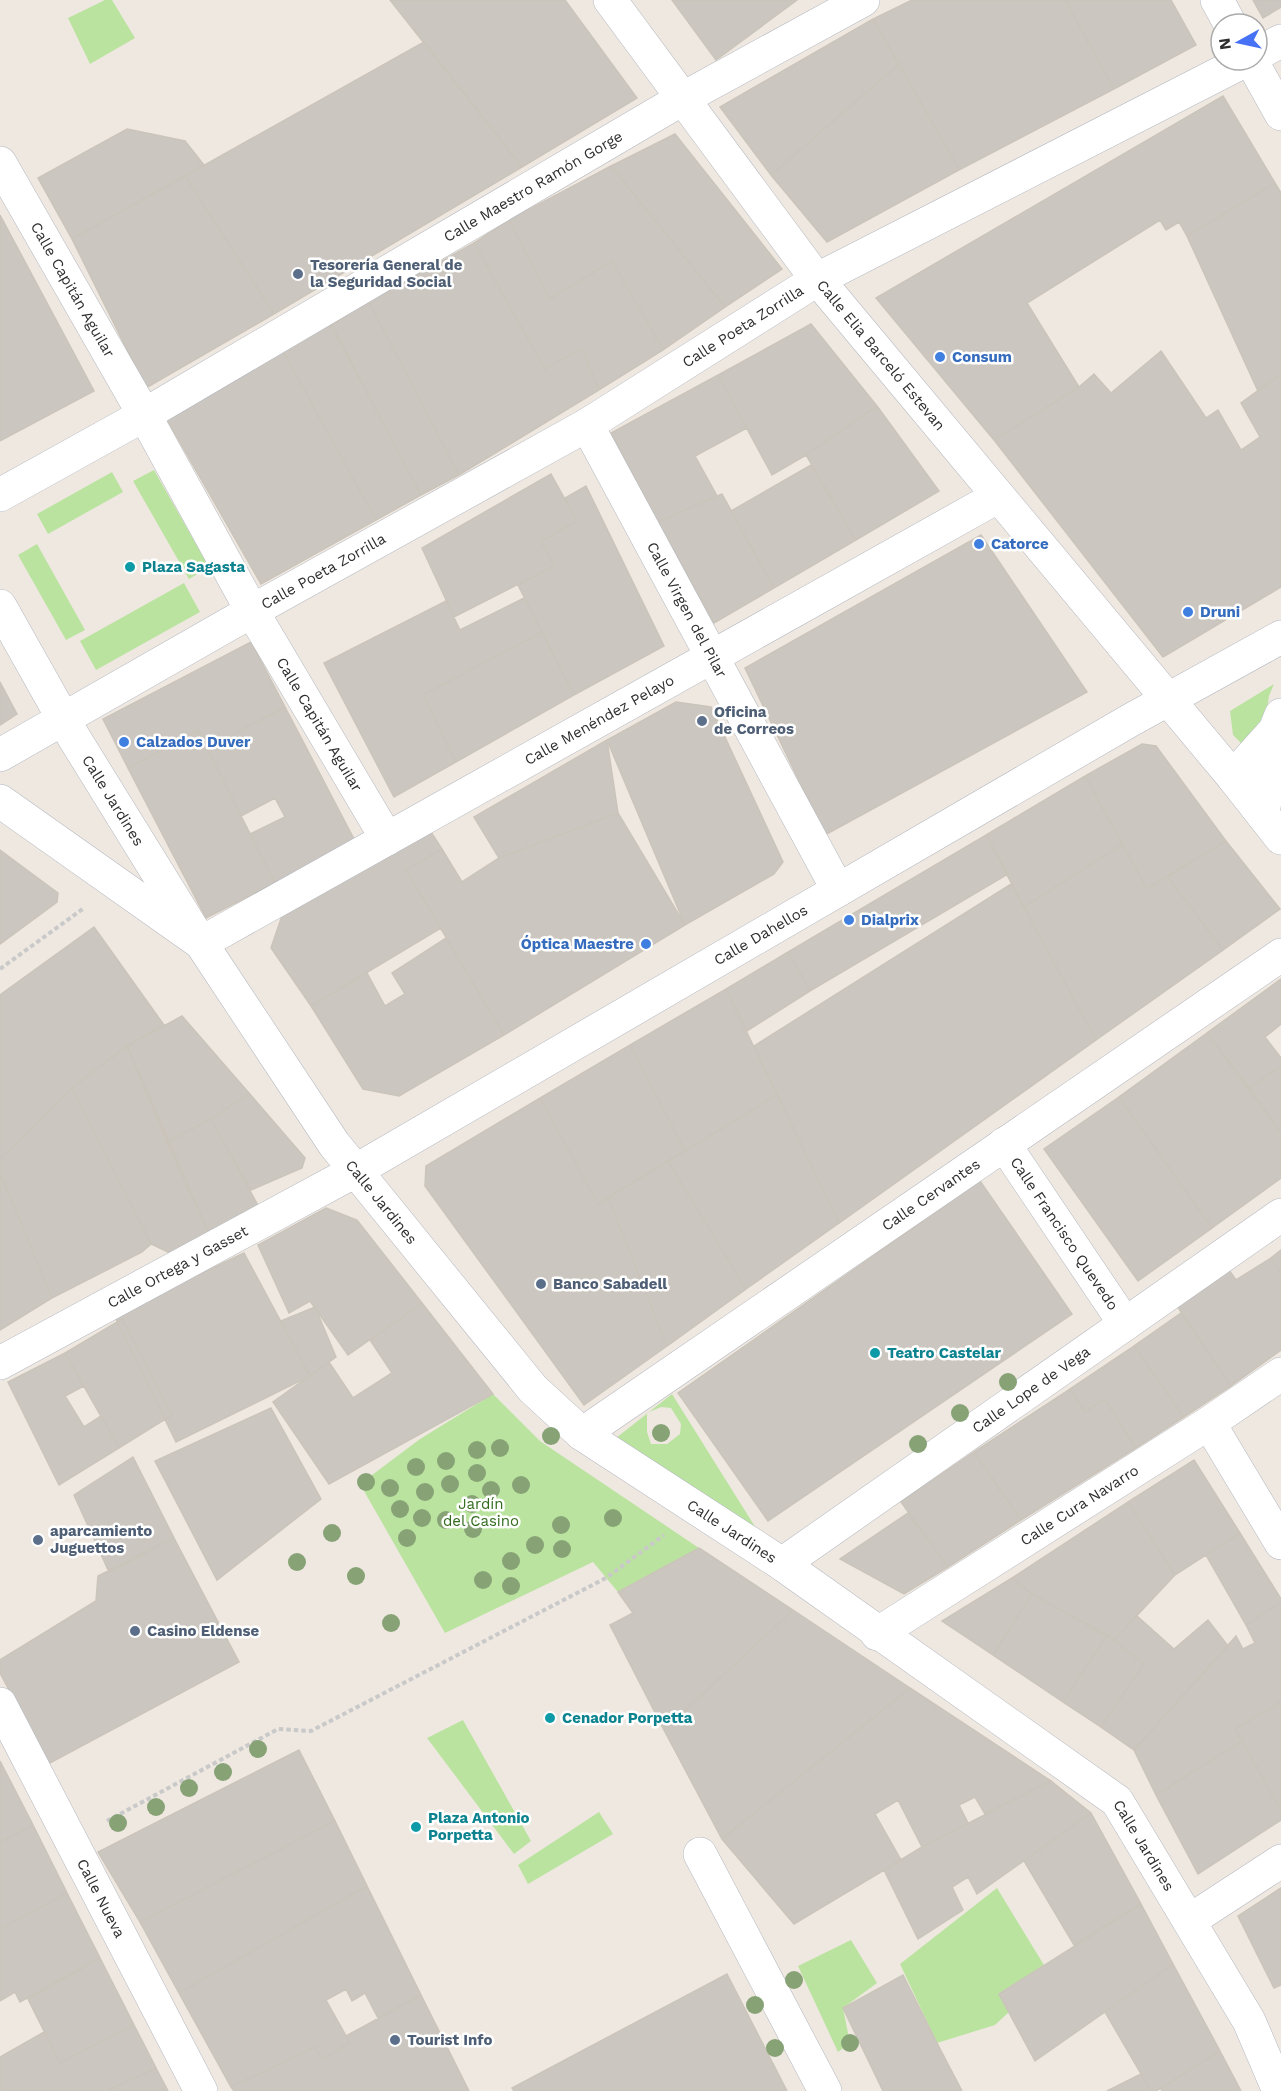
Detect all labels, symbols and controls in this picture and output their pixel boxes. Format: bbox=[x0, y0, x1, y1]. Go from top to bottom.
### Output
north arrow bbox=[1209, 12, 1269, 72]
text: N bbox=[1214, 37, 1235, 51]
street label: Calle Maestro Ramón Gorge bbox=[440, 127, 626, 246]
street label: Calle Capitán Aguilar bbox=[27, 219, 118, 361]
place label: Tesorería General de la Seguridad Social bbox=[310, 256, 463, 291]
marker: Tesorería General de la Seguridad Social bbox=[291, 267, 305, 281]
street label: Calle Elia Barceló Estevan bbox=[813, 276, 949, 434]
street label: Calle Poeta Zorrilla bbox=[679, 281, 807, 371]
place label: Consum bbox=[952, 348, 1012, 366]
marker: Consum bbox=[933, 350, 947, 364]
street label: Calle Poeta Zorrilla bbox=[258, 529, 389, 613]
place label: Catorce bbox=[991, 535, 1049, 553]
marker: Catorce bbox=[972, 537, 986, 551]
street label: Calle Virgen del Pilar bbox=[643, 539, 731, 681]
place label: Plaza Sagasta bbox=[142, 558, 245, 576]
marker: Plaza Sagasta bbox=[123, 560, 137, 574]
place label: Druni bbox=[1200, 603, 1240, 621]
marker: Druni bbox=[1181, 605, 1195, 619]
street label: Calle Capitán Aguilar bbox=[273, 654, 366, 795]
street label: Calle Menéndez Pelayo bbox=[521, 671, 677, 769]
place label: Oficina de Correos bbox=[714, 703, 794, 738]
marker: Oficina de Correos bbox=[695, 714, 709, 728]
place label: Calzados Duver bbox=[136, 733, 251, 751]
marker: Calzados Duver bbox=[117, 735, 131, 749]
street label: Calle Jardines bbox=[78, 752, 148, 849]
street label: Calle Dahellos bbox=[711, 901, 811, 969]
place label: Dialprix bbox=[861, 911, 919, 929]
marker: Dialprix bbox=[842, 913, 856, 927]
place label: Óptica Maestre bbox=[521, 935, 634, 953]
marker: Óptica Maestre bbox=[639, 937, 653, 951]
street label: Calle Francisco Quevedo bbox=[1006, 1154, 1122, 1314]
street label: Calle Cervantes bbox=[878, 1155, 984, 1235]
street label: Calle Jardines bbox=[342, 1156, 421, 1248]
street label: Calle Ortega y Gasset bbox=[104, 1221, 252, 1312]
place label: Banco Sabadell bbox=[553, 1275, 667, 1293]
marker: Banco Sabadell bbox=[534, 1277, 548, 1291]
street label: Calle Lope de Vega bbox=[969, 1342, 1094, 1437]
place label: Teatro Castelar bbox=[887, 1344, 1002, 1362]
marker: Teatro Castelar bbox=[868, 1346, 882, 1360]
street label: Calle Cura Navarro bbox=[1017, 1461, 1142, 1550]
park label: Jardín del Casino bbox=[443, 1495, 519, 1530]
street label: Calle Jardines bbox=[684, 1496, 780, 1567]
place label: aparcamiento Juguettos bbox=[50, 1522, 152, 1557]
marker: aparcamiento Juguettos bbox=[31, 1533, 45, 1547]
place label: Casino Eldense bbox=[147, 1622, 260, 1640]
marker: Casino Eldense bbox=[128, 1624, 142, 1638]
place label: Cenador Porpetta bbox=[562, 1709, 693, 1727]
marker: Cenador Porpetta bbox=[543, 1711, 557, 1725]
street label: Calle Jardines bbox=[1109, 1797, 1178, 1894]
place label: Plaza Antonio Porpetta bbox=[428, 1809, 530, 1844]
marker: Plaza Antonio Porpetta bbox=[409, 1820, 423, 1834]
street label: Calle Nueva bbox=[73, 1856, 129, 1941]
place label: Tourist Info bbox=[407, 2031, 492, 2049]
marker: Tourist Info bbox=[388, 2033, 402, 2047]

